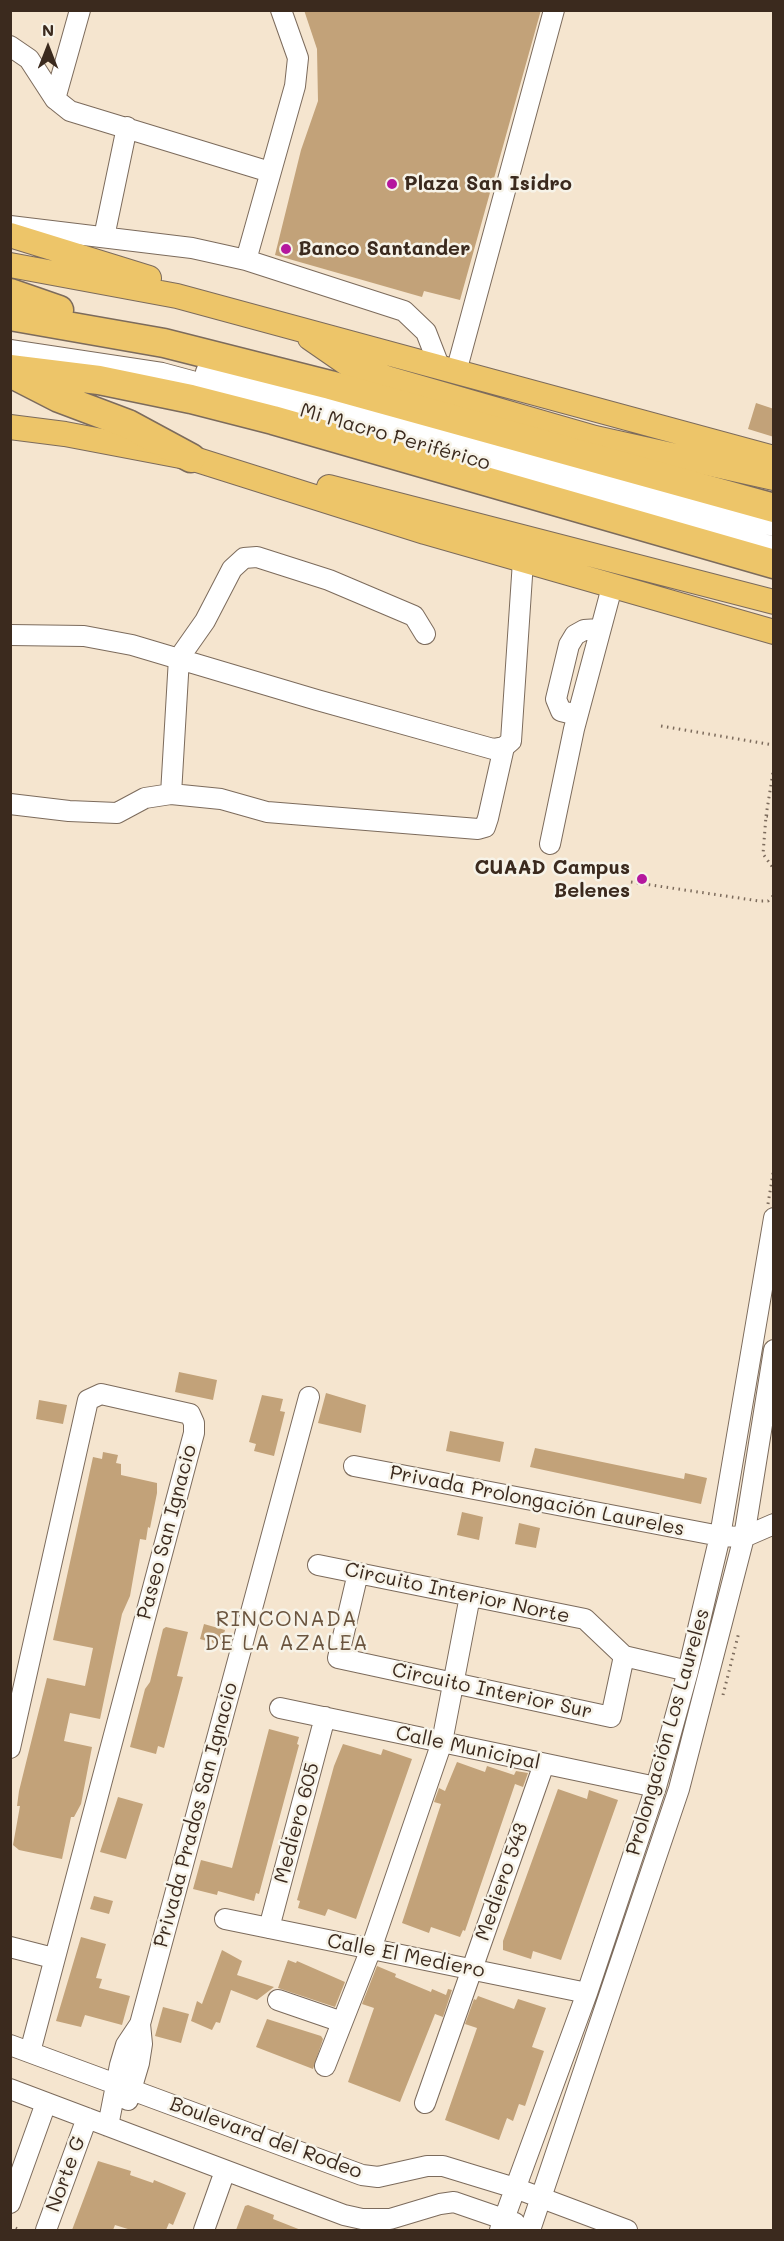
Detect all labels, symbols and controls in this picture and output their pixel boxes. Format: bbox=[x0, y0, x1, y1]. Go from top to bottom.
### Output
north arrow bbox=[18, 18, 78, 78]
text: N bbox=[42, 19, 54, 40]
place label: Plaza San Isidro bbox=[404, 172, 572, 196]
marker: Plaza San Isidro bbox=[385, 177, 399, 191]
place label: Banco Santander bbox=[298, 237, 470, 261]
marker: Banco Santander bbox=[279, 242, 293, 256]
street label: Mi Macro Periférico bbox=[297, 398, 493, 476]
place label: CUAAD Campus Belenes bbox=[475, 856, 630, 903]
marker: CUAAD Campus Belenes bbox=[635, 872, 649, 886]
street label: Paseo San Ignacio bbox=[132, 1442, 202, 1622]
street label: Privada Prolongación Laureles bbox=[388, 1461, 686, 1541]
street label: Circuito Interior Norte bbox=[342, 1557, 572, 1629]
street label: Prolongación Los Laureles bbox=[621, 1606, 715, 1858]
district label: RINCONADA DE LA AZALEA bbox=[205, 1607, 369, 1657]
street label: Circuito Interior Sur bbox=[390, 1658, 594, 1724]
street label: Privada Prados San Ignacio bbox=[149, 1680, 243, 1950]
street label: Calle Municipal bbox=[393, 1721, 543, 1775]
street label: Mediero 605 bbox=[269, 1760, 325, 1886]
street label: Mediero 543 bbox=[471, 1820, 533, 1944]
street label: Calle El Mediero bbox=[325, 1929, 487, 1983]
street label: Boulevard del Rodeo bbox=[167, 2092, 365, 2184]
street label: Norte G bbox=[41, 2133, 91, 2215]

